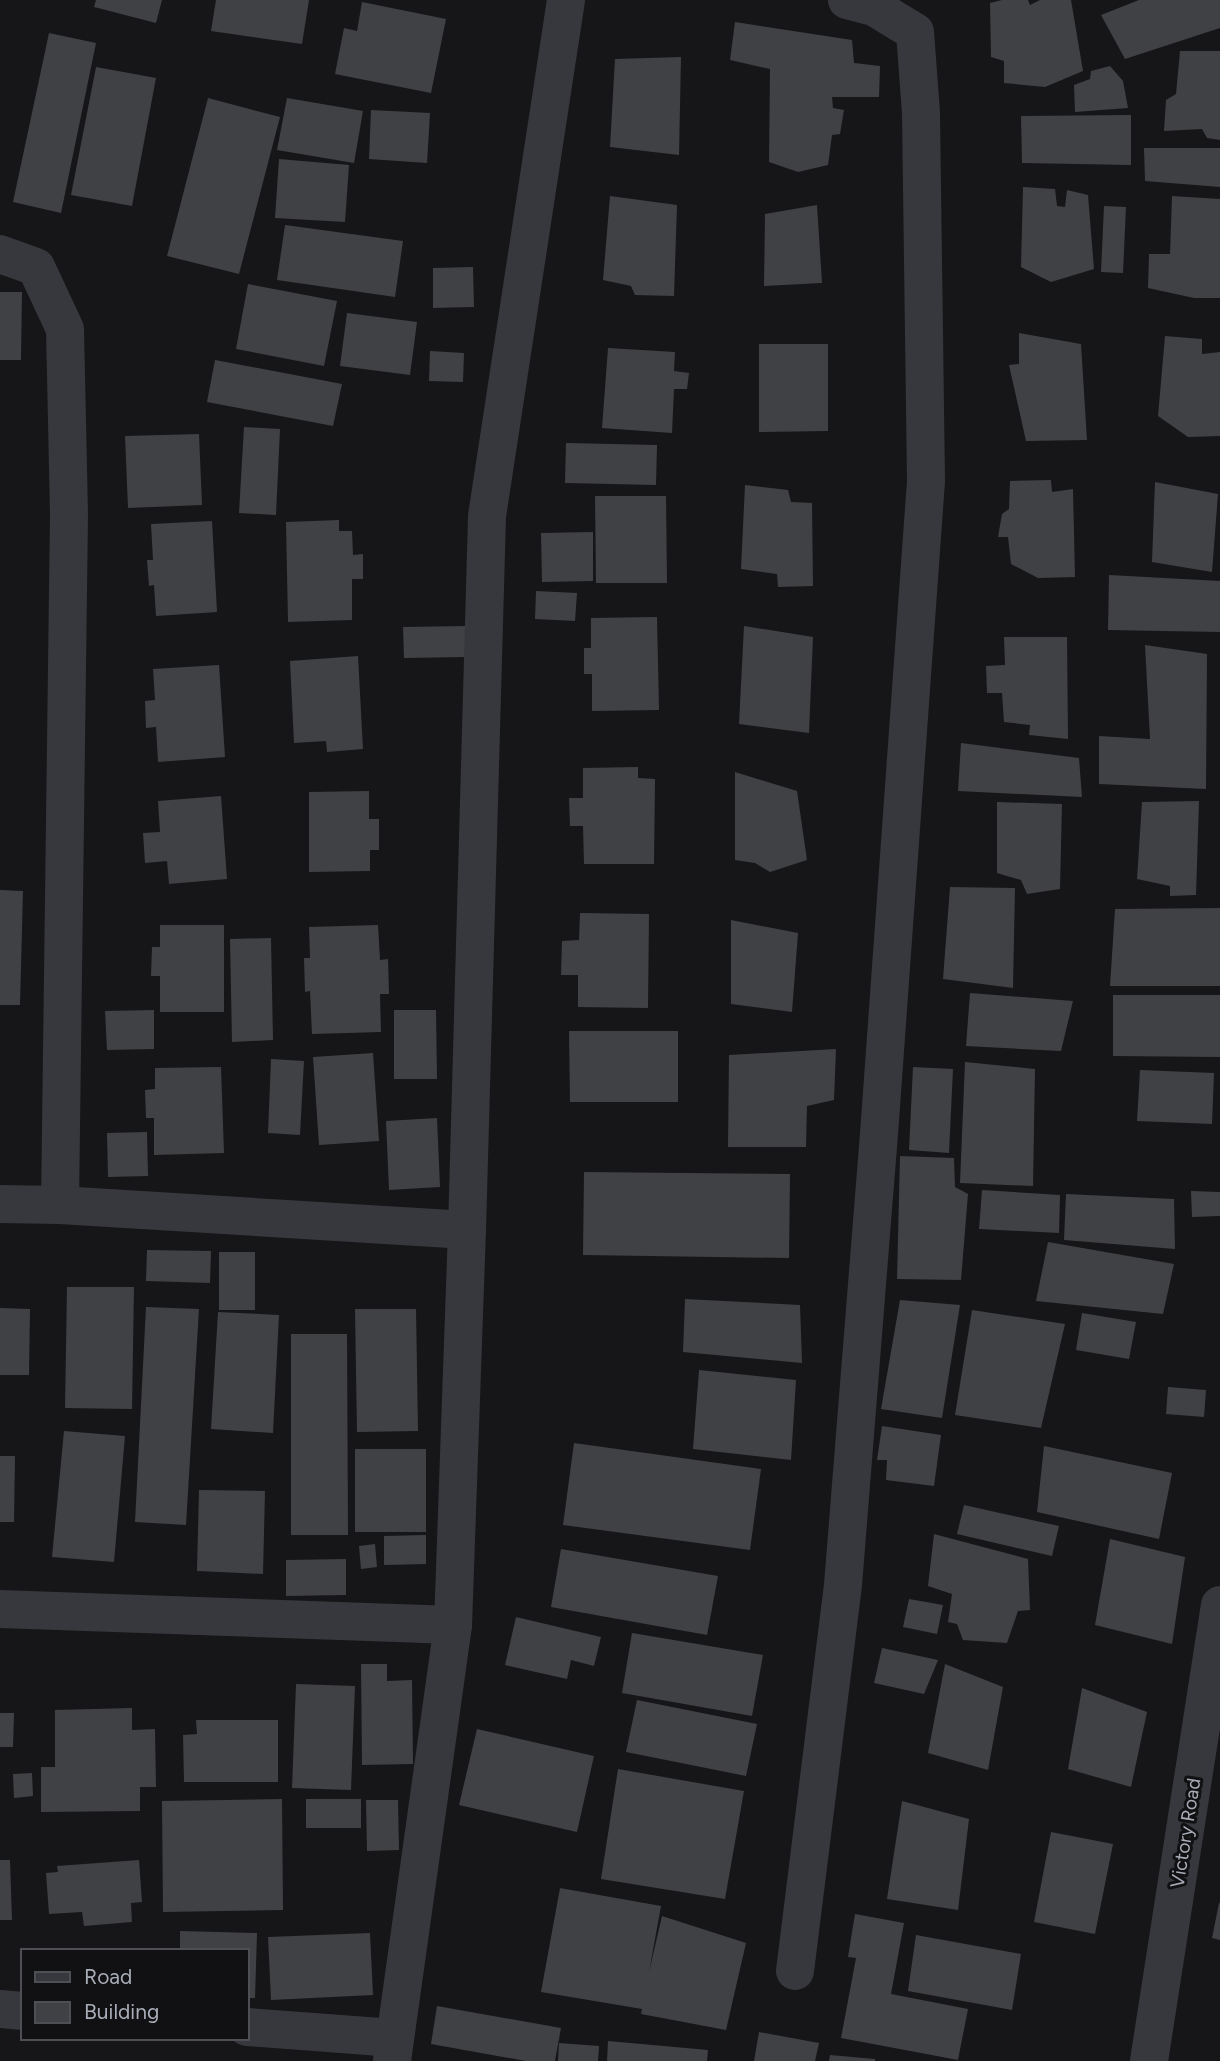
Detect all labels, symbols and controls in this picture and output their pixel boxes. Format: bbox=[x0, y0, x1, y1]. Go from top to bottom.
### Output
street label: Victory Road bbox=[1165, 1777, 1206, 1890]
legend bbox=[21, 1949, 248, 2040]
text: Road bbox=[84, 1964, 132, 1989]
text: Building bbox=[84, 1999, 159, 2024]

